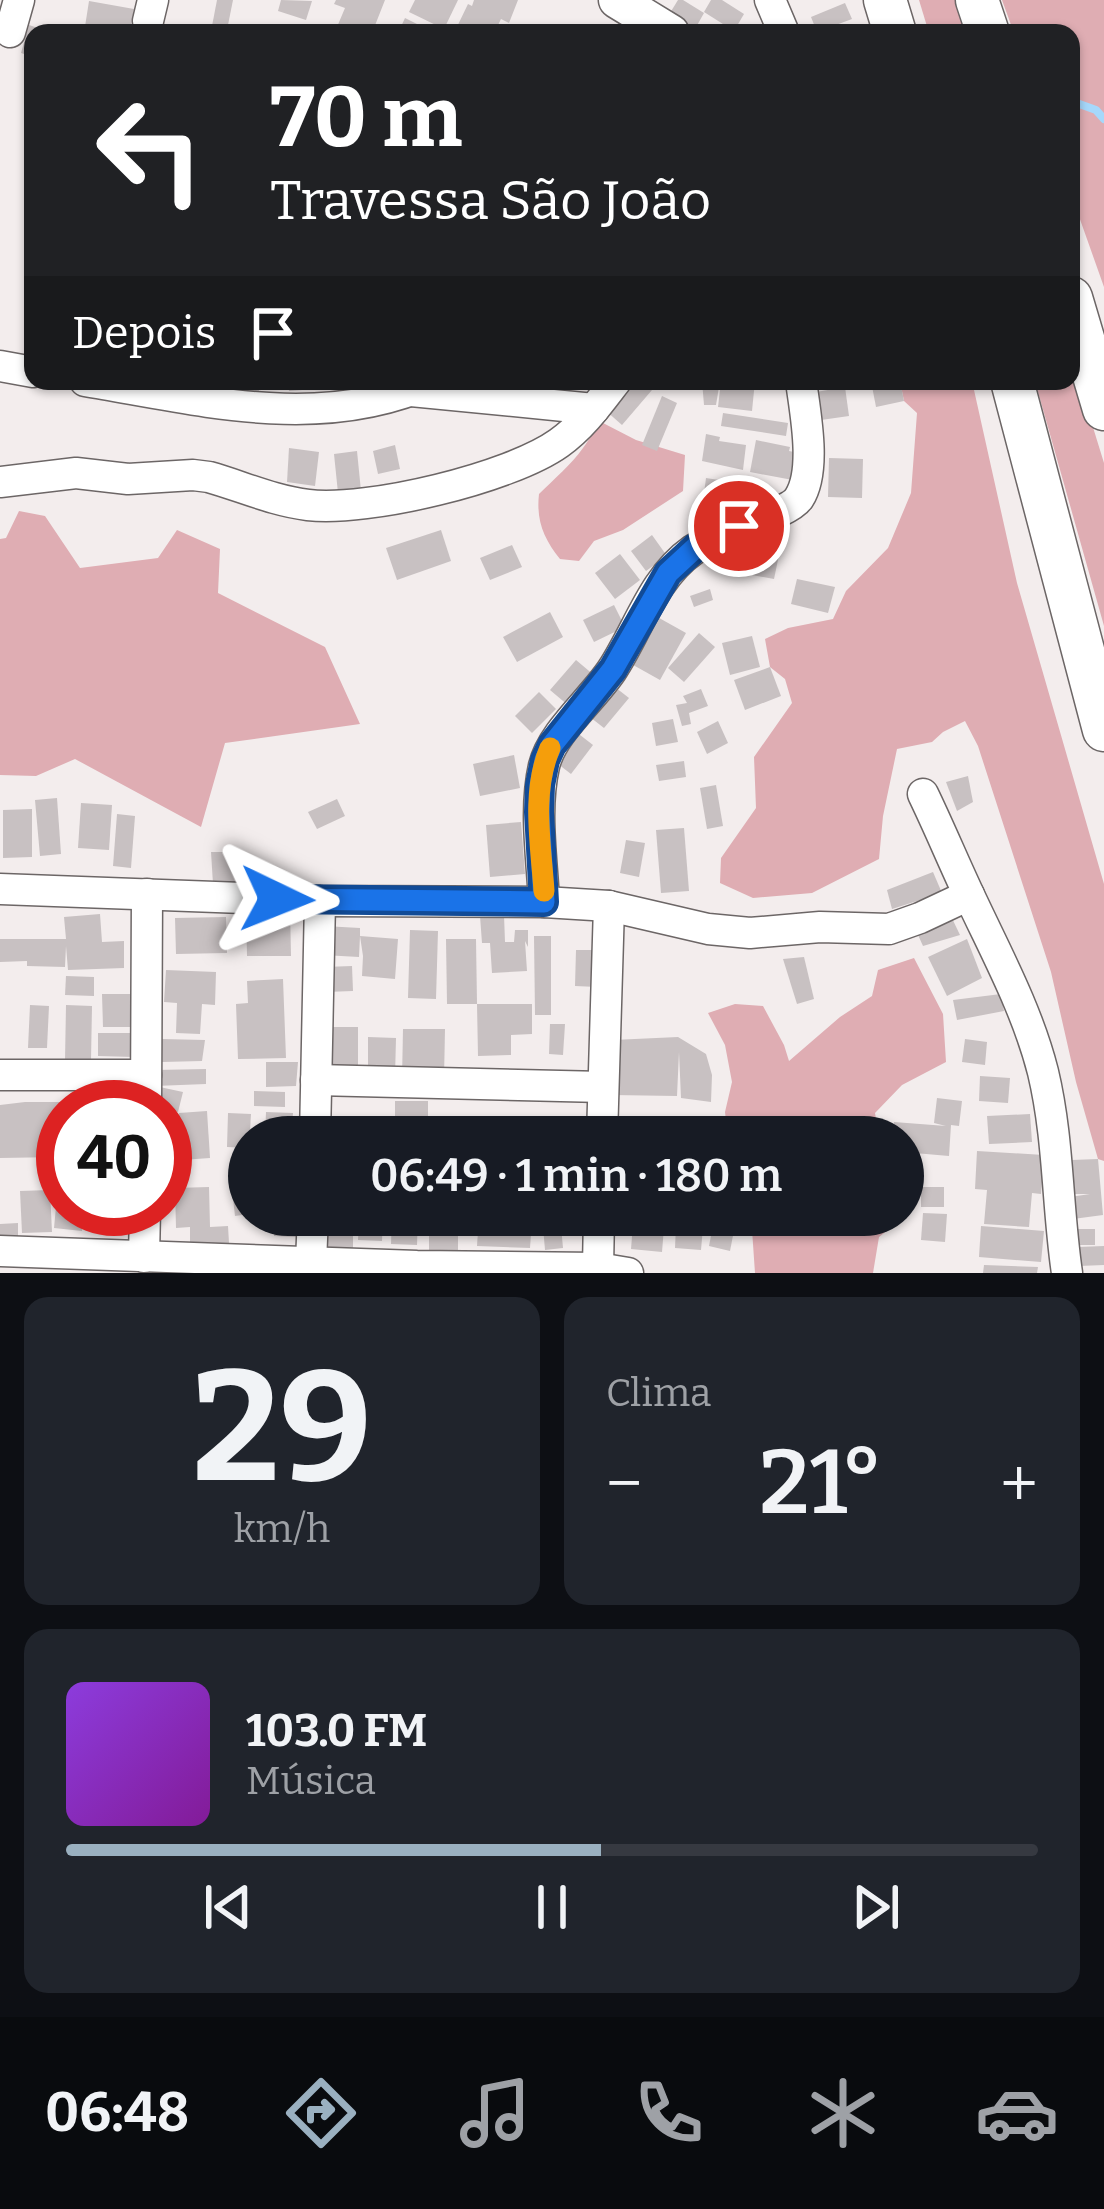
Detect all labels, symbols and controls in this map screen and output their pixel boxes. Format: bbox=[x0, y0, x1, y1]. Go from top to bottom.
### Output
text: 70 m bbox=[270, 67, 462, 168]
icon: left bbox=[72, 72, 228, 228]
text: Travessa São João bbox=[270, 169, 711, 233]
icon: arrive bbox=[240, 300, 306, 366]
text: Depois bbox=[72, 306, 216, 360]
pin bbox=[688, 475, 790, 577]
icon: arrive bbox=[706, 493, 772, 559]
position arrow bbox=[214, 836, 340, 962]
speed limit sign: 40 bbox=[36, 1080, 192, 1236]
text: 06:49 · 1 min · 180 m bbox=[370, 1149, 782, 1203]
text: 29 bbox=[192, 1334, 372, 1521]
text: Clima bbox=[606, 1370, 711, 1416]
text: 21° bbox=[759, 1429, 883, 1537]
text: − bbox=[606, 1444, 642, 1523]
text: + bbox=[1000, 1444, 1038, 1523]
text: km/h bbox=[234, 1506, 330, 1552]
text: 103.0 FM bbox=[246, 1704, 427, 1758]
text: Música bbox=[246, 1758, 376, 1804]
icon: previous bbox=[195, 1874, 261, 1940]
icon: pause bbox=[519, 1874, 585, 1940]
icon: next bbox=[843, 1874, 909, 1940]
icon: directions bbox=[279, 2071, 363, 2155]
icon: music bbox=[453, 2071, 537, 2155]
icon: phone bbox=[627, 2071, 711, 2155]
icon: climate bbox=[801, 2071, 885, 2155]
icon: car bbox=[975, 2071, 1059, 2155]
text: 06:48 bbox=[45, 2081, 189, 2145]

